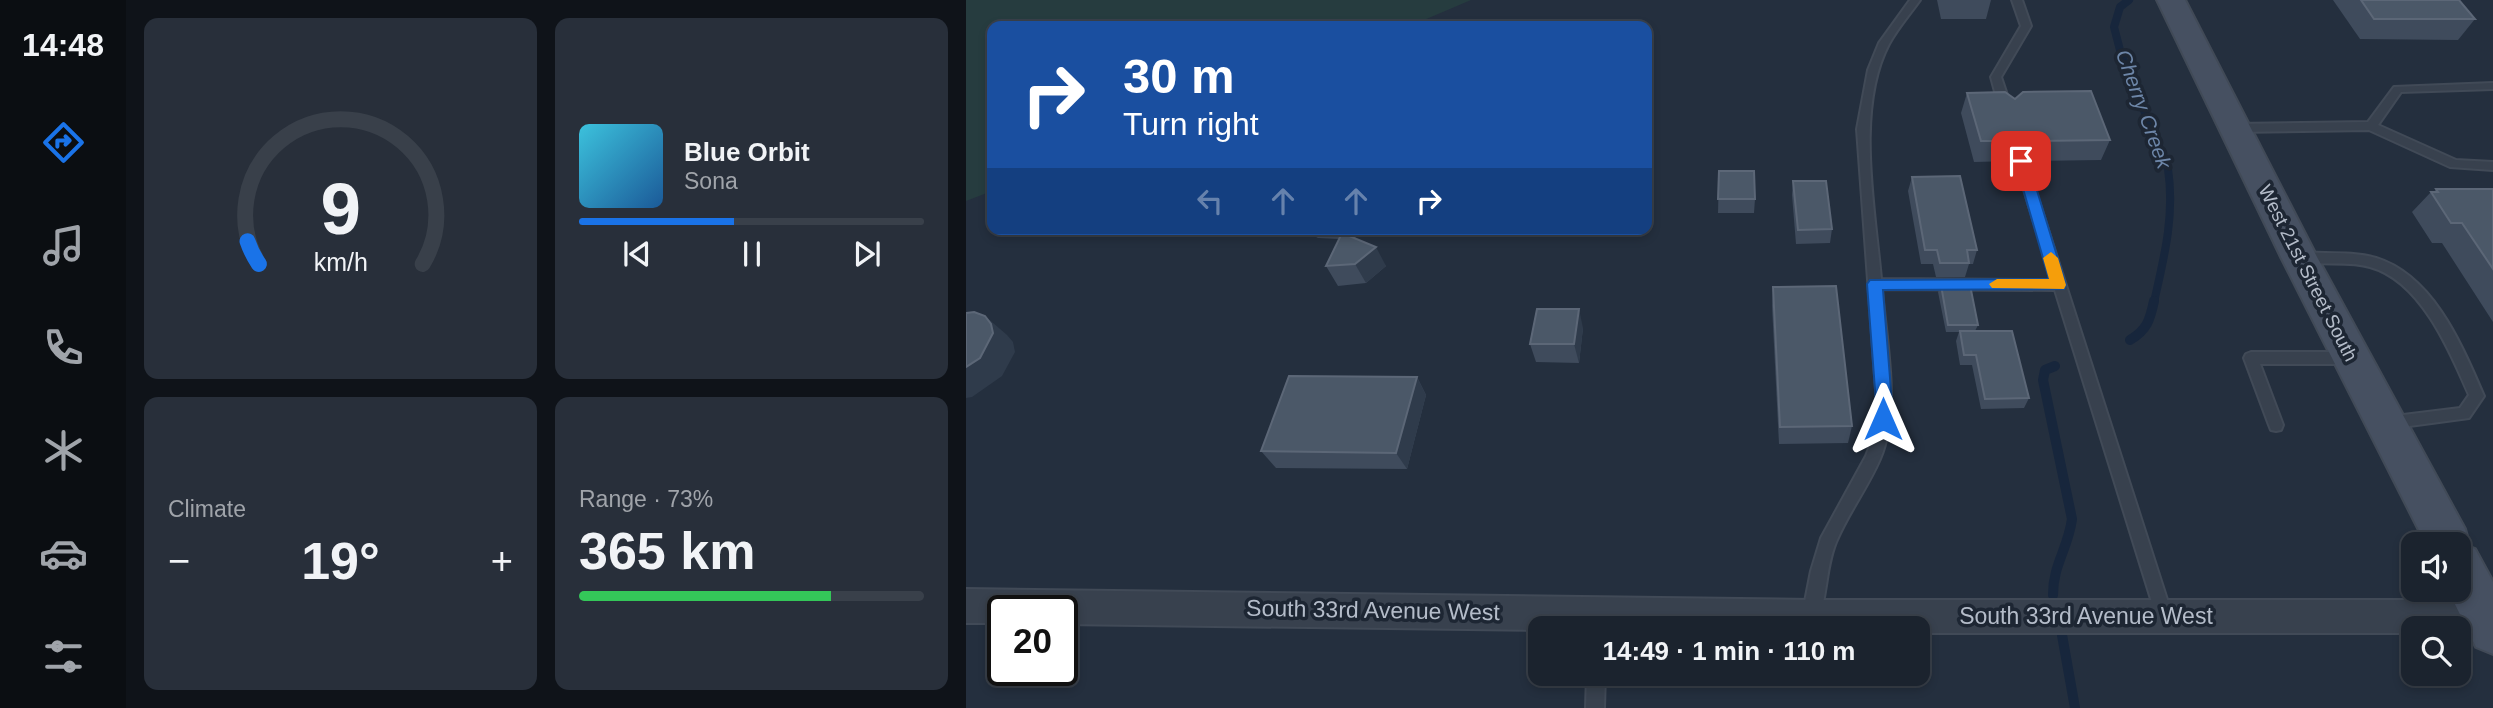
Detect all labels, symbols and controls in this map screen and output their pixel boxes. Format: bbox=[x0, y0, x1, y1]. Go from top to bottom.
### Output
text: 14:48 bbox=[22, 27, 104, 63]
water label: Cherry Creek bbox=[2112, 46, 2177, 173]
icon: right bbox=[1008, 49, 1099, 140]
text: 30 m bbox=[1123, 49, 1235, 103]
text: Turn right bbox=[1123, 106, 1259, 142]
icon: directions bbox=[39, 118, 88, 167]
pin bbox=[1991, 131, 2051, 191]
text: Blue Orbit bbox=[684, 137, 810, 167]
icon: arrive bbox=[2002, 142, 2040, 180]
text: Sona bbox=[684, 168, 738, 194]
text: 9 bbox=[320, 169, 361, 250]
street label: West 21st Street South bbox=[2254, 181, 2362, 365]
icon: left bbox=[1191, 182, 1229, 220]
icon: ahead bbox=[1264, 182, 1302, 220]
icon: ahead bbox=[1337, 182, 1375, 220]
icon: right bbox=[1410, 182, 1448, 220]
icon: music bbox=[39, 221, 88, 270]
icon: previous bbox=[618, 235, 656, 273]
icon: pause bbox=[733, 235, 771, 273]
icon: next bbox=[848, 235, 886, 273]
text: km/h bbox=[313, 248, 368, 276]
icon: phone bbox=[39, 323, 88, 372]
position arrow bbox=[1846, 382, 1920, 456]
icon: climate bbox=[39, 426, 88, 475]
text: Range · 73% bbox=[579, 486, 713, 512]
text: Climate bbox=[168, 496, 246, 522]
text: 365 km bbox=[579, 522, 755, 580]
icon: car bbox=[39, 529, 88, 578]
text: 19° bbox=[301, 532, 380, 590]
map controls bbox=[2401, 532, 2471, 686]
button: sound bbox=[2401, 532, 2471, 602]
text: − bbox=[168, 540, 190, 582]
text: + bbox=[491, 540, 513, 582]
speed limit sign: 20 bbox=[987, 595, 1078, 686]
street label: South 33rd Avenue West bbox=[1246, 595, 1501, 625]
street label: South 33rd Avenue West bbox=[1959, 603, 2213, 629]
button: search bbox=[2401, 616, 2471, 686]
icon: filters bbox=[39, 632, 88, 681]
text: 14:49 · 1 min · 110 m bbox=[1603, 636, 1855, 666]

